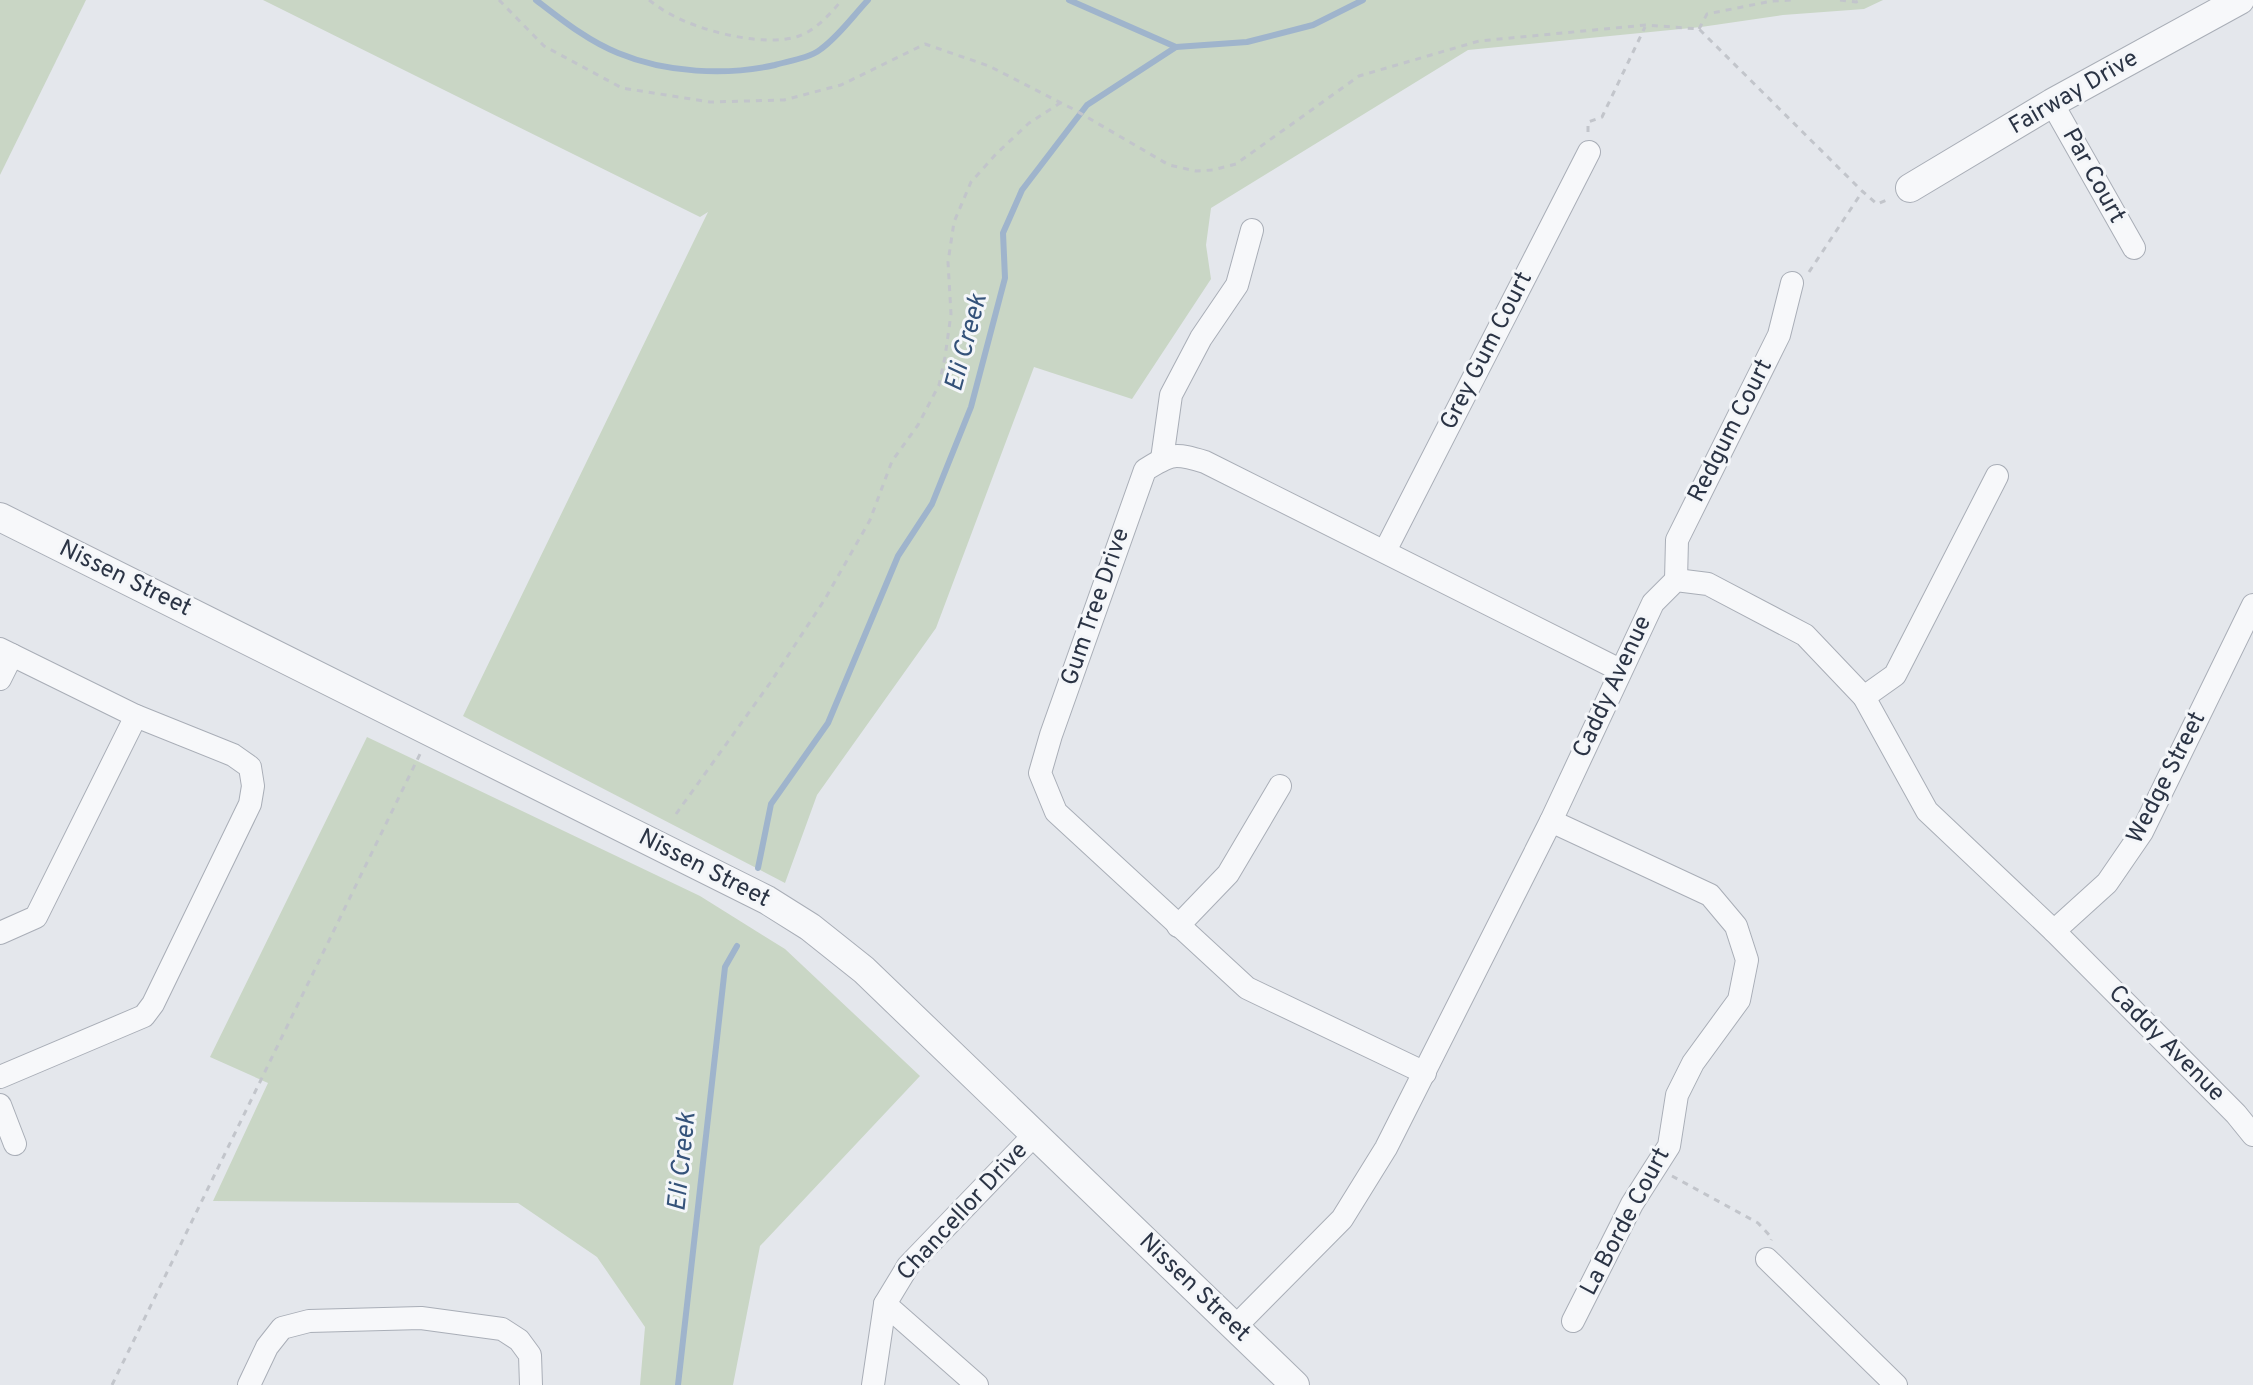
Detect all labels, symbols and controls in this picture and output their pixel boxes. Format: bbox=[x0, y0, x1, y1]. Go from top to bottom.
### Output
street label: Fairway Drive bbox=[2004, 44, 2144, 142]
street label: Par Court bbox=[2055, 123, 2131, 229]
street label: Grey Gum Court bbox=[1434, 267, 1540, 435]
water label: Eli Creek bbox=[938, 290, 996, 395]
street label: Redgum Court bbox=[1682, 354, 1780, 508]
street label: Gum Tree Drive bbox=[1055, 524, 1137, 690]
street label: Nissen Street bbox=[54, 534, 196, 624]
street label: Caddy Avenue bbox=[1567, 611, 1659, 763]
street label: Wedge Street bbox=[2121, 707, 2213, 849]
street label: Nissen Street bbox=[633, 823, 775, 915]
street label: Caddy Avenue bbox=[2101, 979, 2231, 1109]
water label: Eli Creek bbox=[661, 1110, 705, 1213]
street label: Chancellor Drive bbox=[891, 1136, 1035, 1288]
street label: La Borde Court bbox=[1574, 1143, 1678, 1301]
street label: Nissen Street bbox=[1132, 1227, 1256, 1349]

